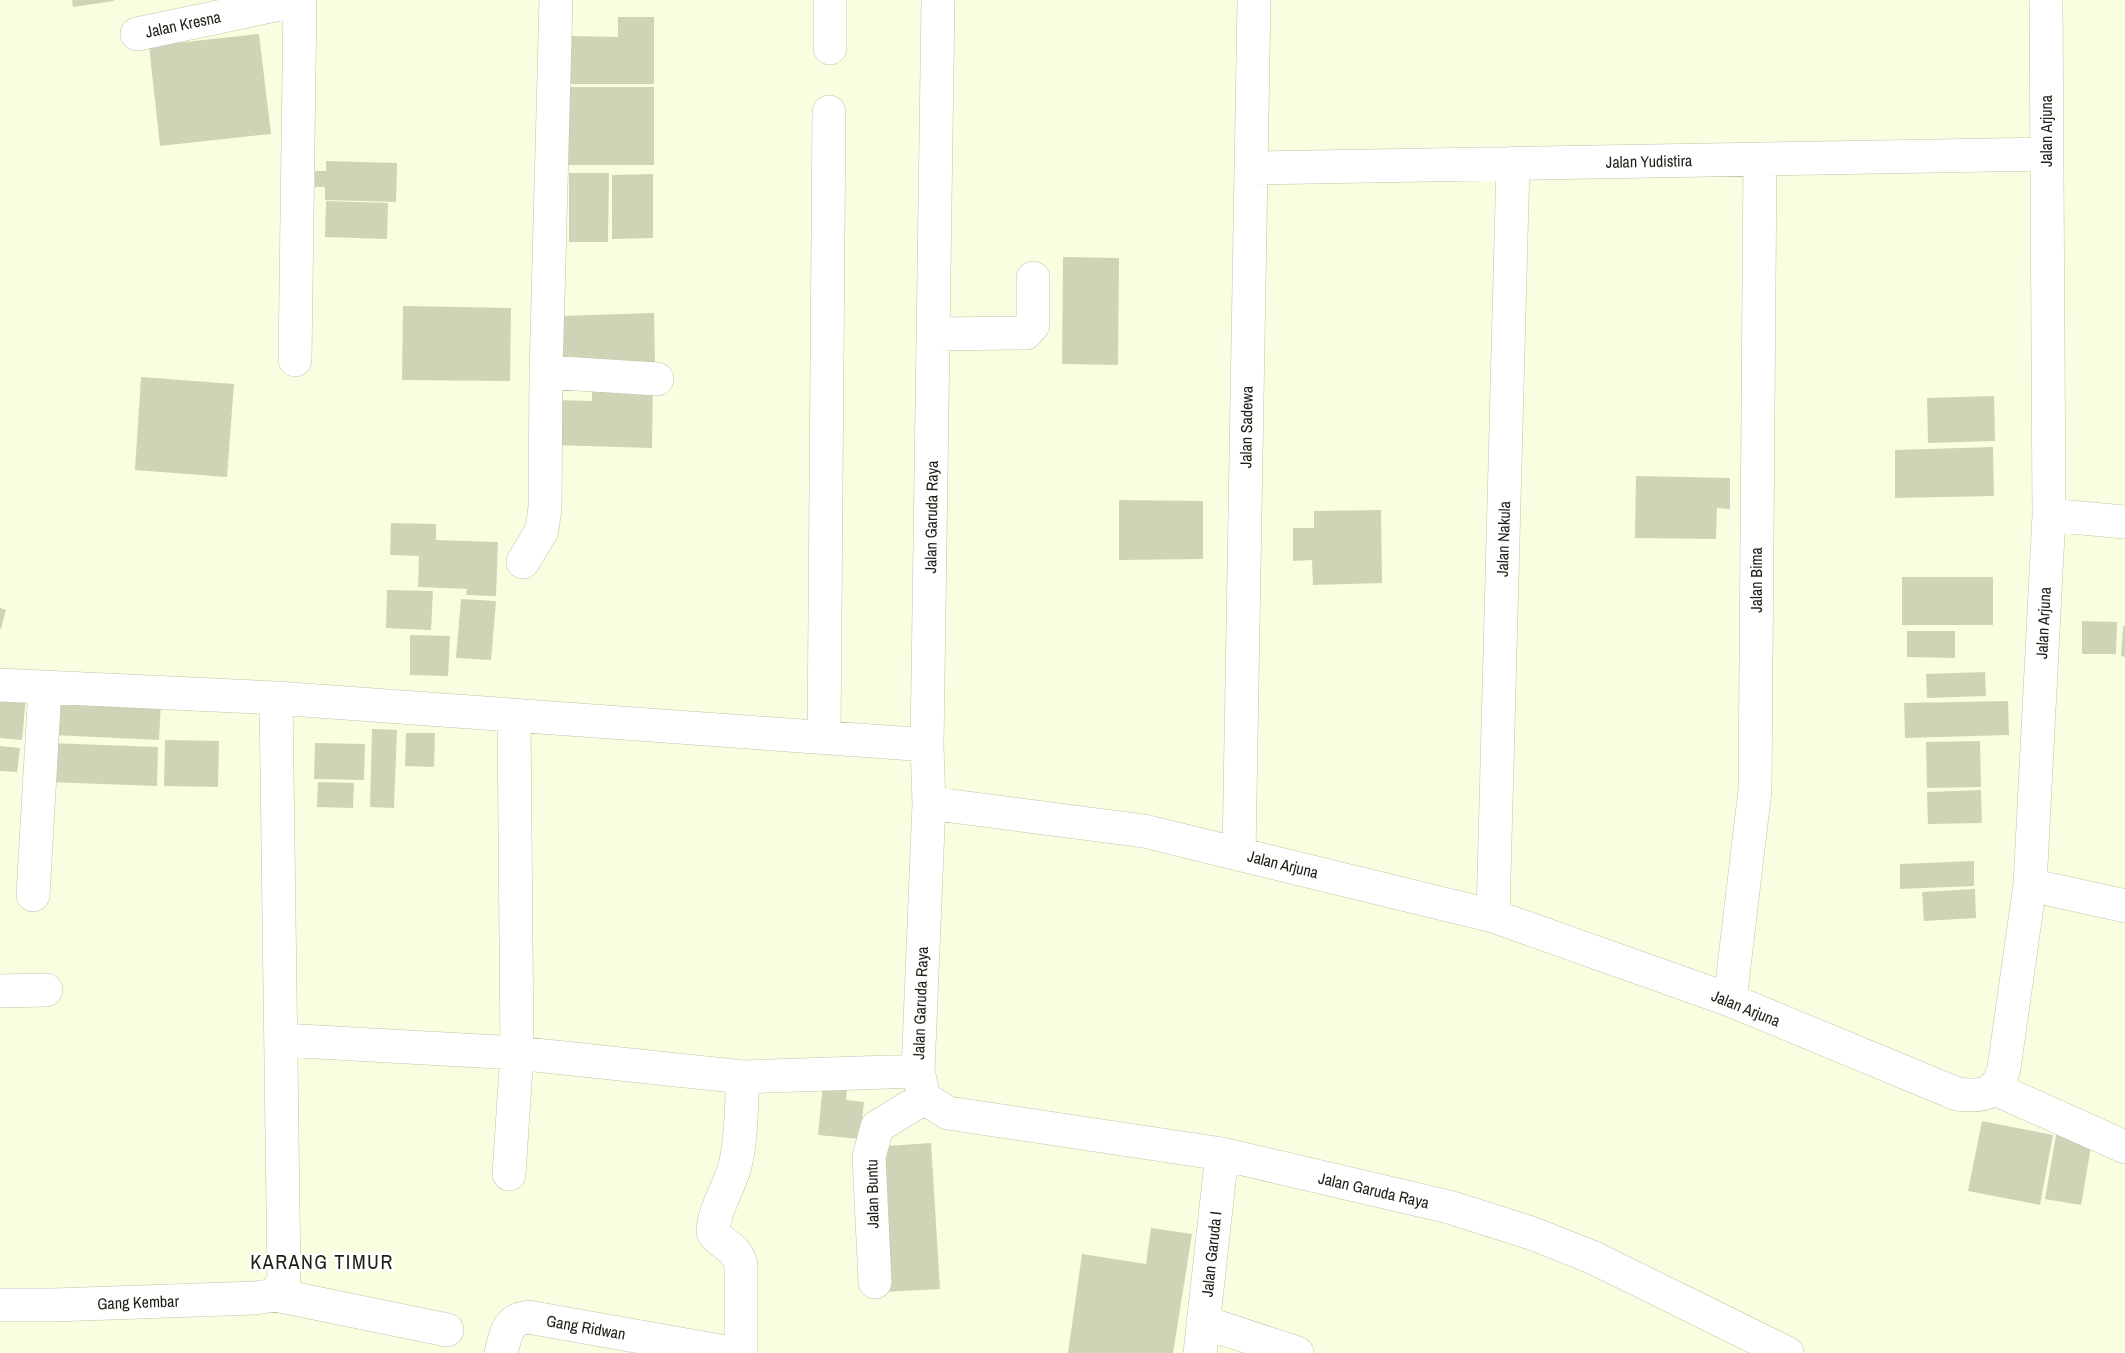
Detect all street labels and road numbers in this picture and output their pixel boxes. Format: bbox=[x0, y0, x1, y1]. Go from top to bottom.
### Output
street label: Jalan Kresna bbox=[143, 5, 223, 43]
street label: Jalan Arjuna bbox=[2035, 94, 2057, 167]
street label: Jalan Yudistira bbox=[1606, 149, 1693, 173]
street label: Jalan Sadewa bbox=[1234, 385, 1258, 468]
street label: Jalan Garuda Raya bbox=[919, 460, 943, 574]
street label: Jalan Nakula bbox=[1491, 500, 1515, 577]
street label: Jalan Bima bbox=[1745, 546, 1767, 613]
street label: Jalan Arjuna bbox=[2030, 586, 2056, 660]
street label: Jalan Arjuna bbox=[1245, 845, 1321, 884]
street label: Jalan Garuda Raya bbox=[907, 945, 933, 1060]
street label: Jalan Arjuna bbox=[1708, 984, 1784, 1032]
street label: Jalan Buntu bbox=[860, 1159, 884, 1229]
street label: Jalan Garuda Raya bbox=[1316, 1167, 1432, 1214]
street label: Jalan Garuda I bbox=[1196, 1210, 1226, 1298]
street label: Gang Kembar bbox=[97, 1290, 180, 1314]
street label: Gang Ridwan bbox=[545, 1309, 627, 1345]

